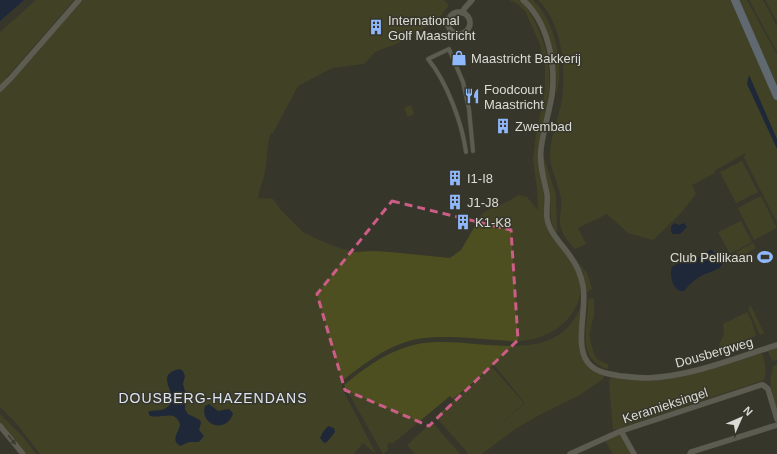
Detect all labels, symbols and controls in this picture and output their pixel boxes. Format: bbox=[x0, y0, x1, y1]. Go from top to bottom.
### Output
place label: International Golf Maastricht bbox=[388, 13, 476, 43]
building icon: International Golf Maastricht bbox=[367, 18, 385, 36]
shop icon: Maastricht Bakkerij bbox=[450, 49, 468, 67]
place label: Maastricht Bakkerij bbox=[471, 51, 581, 66]
place label: Foodcourt Maastricht bbox=[484, 82, 544, 112]
restaurant icon: Foodcourt Maastricht bbox=[463, 87, 481, 105]
building icon: Zwembad bbox=[494, 117, 512, 135]
place label: Zwembad bbox=[515, 119, 572, 134]
building icon: I1-I8 bbox=[446, 169, 464, 187]
place label: I1-I8 bbox=[467, 171, 493, 186]
building icon: J1-J8 bbox=[446, 193, 464, 211]
place label: J1-J8 bbox=[467, 195, 499, 210]
building icon: K1-K8 bbox=[454, 213, 472, 231]
place label: K1-K8 bbox=[475, 215, 511, 230]
sports icon: Club Pellikaan bbox=[756, 248, 774, 266]
place label: Club Pellikaan bbox=[670, 250, 753, 265]
street label: Dousbergweg bbox=[674, 334, 755, 371]
street label: Keramieksingel bbox=[621, 385, 710, 426]
district label: DOUSBERG-HAZENDANS bbox=[118, 390, 308, 406]
north arrow bbox=[721, 398, 761, 438]
text: N bbox=[741, 404, 755, 418]
one-way arrow bbox=[7, 434, 16, 445]

